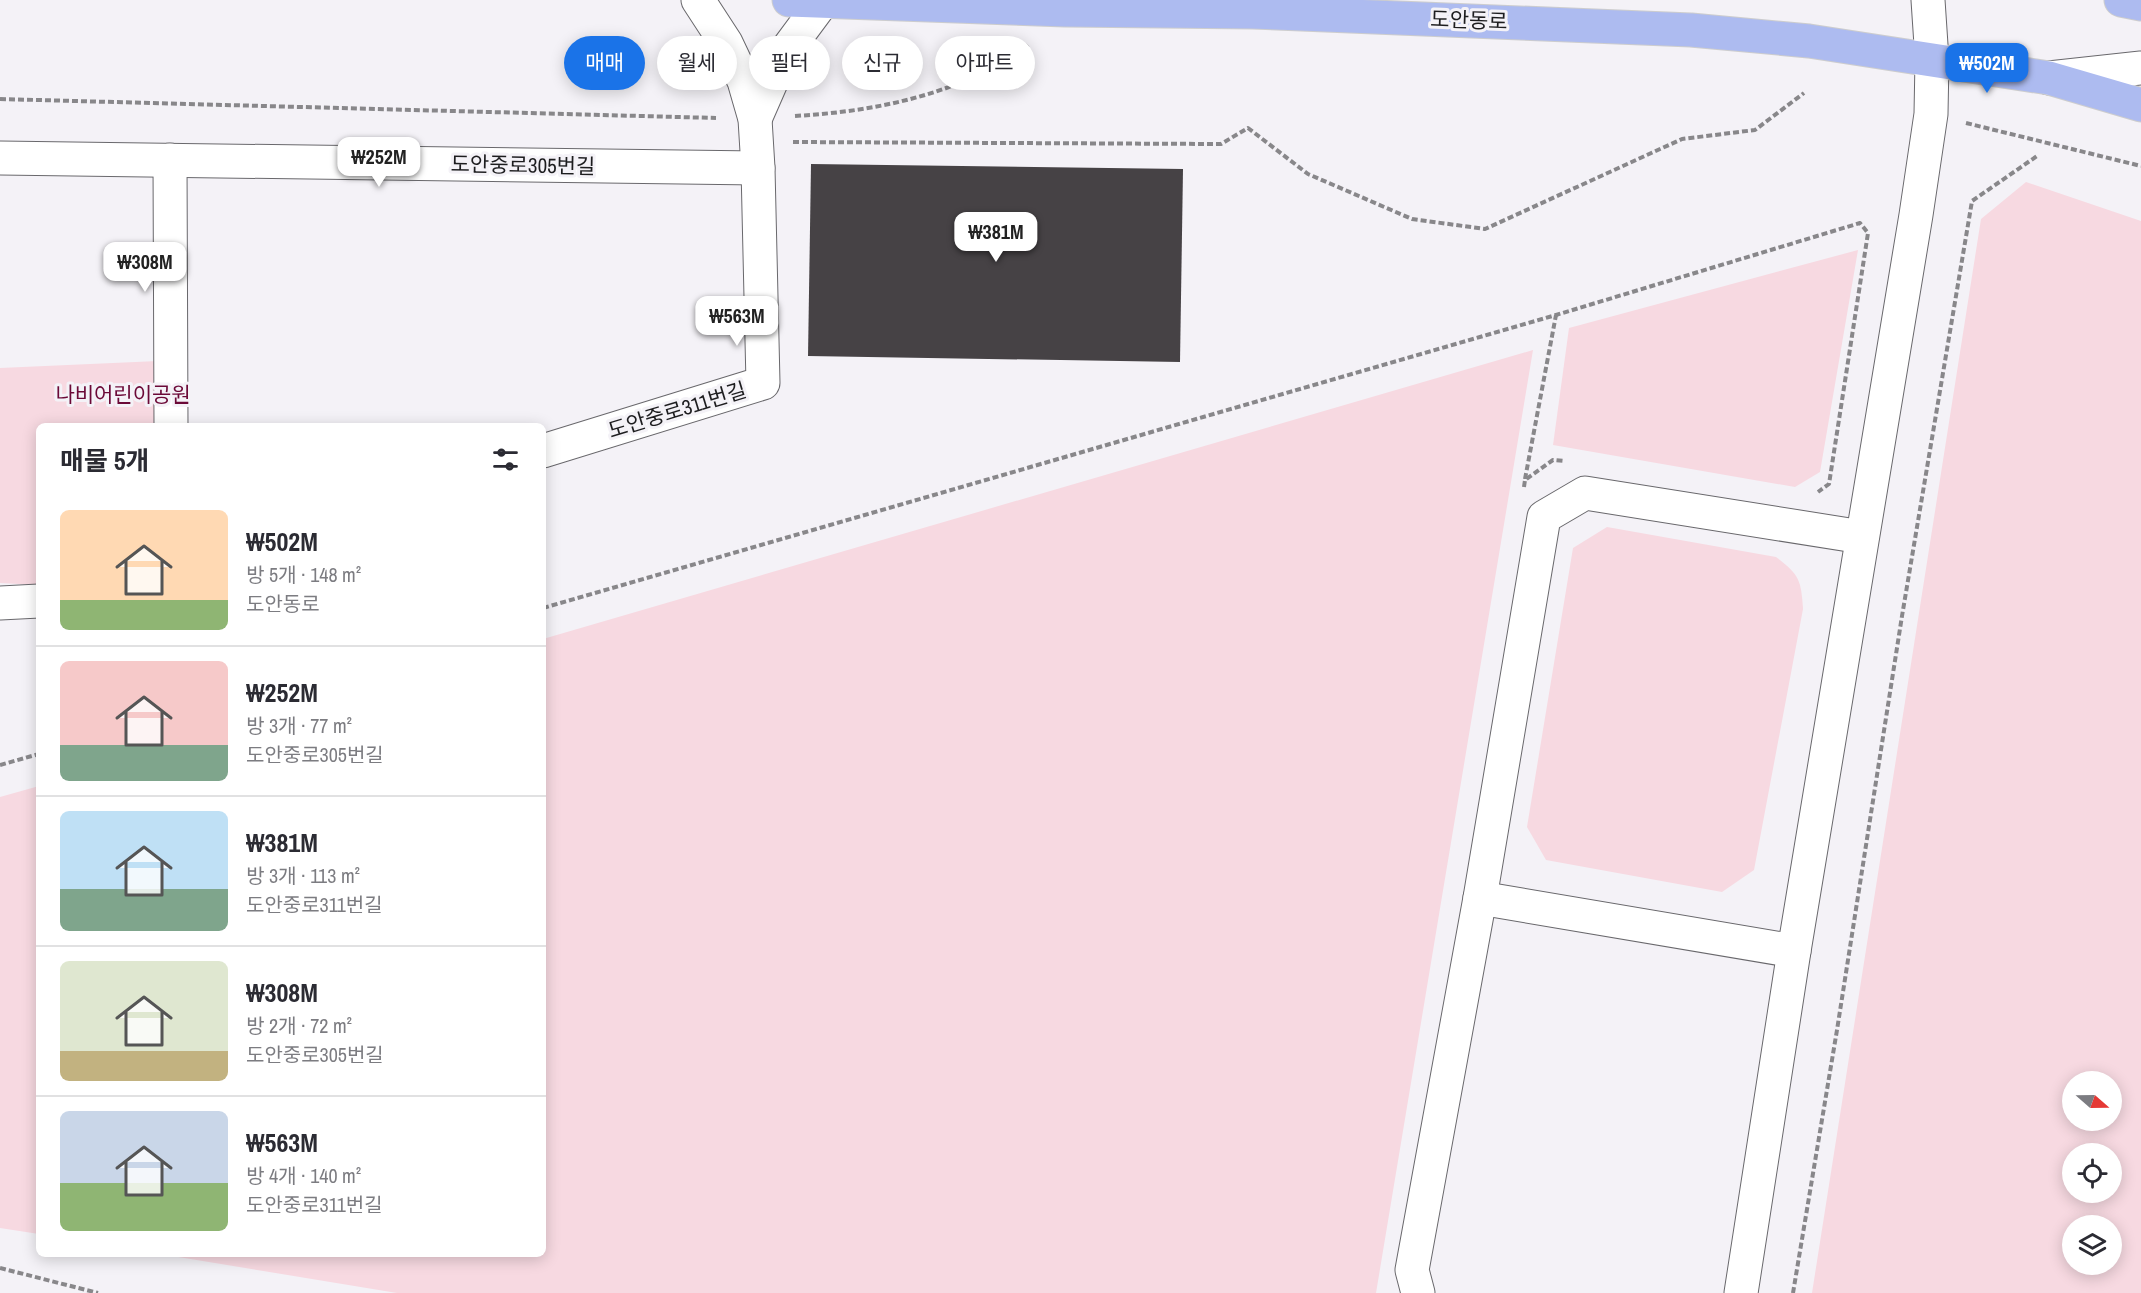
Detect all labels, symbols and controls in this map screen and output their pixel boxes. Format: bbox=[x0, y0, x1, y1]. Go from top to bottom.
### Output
street label: 도안동로 bbox=[1430, 4, 1508, 36]
chip: 매매 bbox=[564, 36, 645, 90]
chip: 월세 bbox=[657, 36, 737, 90]
chip: 필터 bbox=[749, 36, 830, 90]
chip: 신규 bbox=[842, 36, 923, 90]
chip: 아파트 bbox=[935, 36, 1035, 90]
pin: ₩502M bbox=[1945, 43, 2029, 94]
text: ₩502M bbox=[1959, 49, 2015, 76]
pin: ₩252M bbox=[337, 137, 421, 188]
text: ₩252M bbox=[351, 143, 407, 170]
street label: 도안중로305번길 bbox=[450, 149, 596, 181]
pin: ₩381M bbox=[954, 212, 1038, 263]
text: ₩381M bbox=[968, 218, 1024, 245]
pin: ₩308M bbox=[103, 242, 187, 293]
text: ₩308M bbox=[117, 248, 173, 275]
pin: ₩563M bbox=[695, 296, 779, 347]
text: ₩563M bbox=[709, 302, 765, 329]
street label: 도안중로311번길 bbox=[604, 375, 750, 445]
park label: 나비어린이공원 bbox=[55, 380, 191, 409]
text: 매물 5개 bbox=[60, 443, 150, 478]
icon: filters bbox=[489, 443, 522, 476]
text: ₩502M bbox=[246, 524, 318, 559]
icon: home bbox=[108, 534, 180, 606]
text: 방 5개 · 148 m² bbox=[246, 561, 361, 588]
text: 도안동로 bbox=[246, 590, 320, 617]
text: ₩252M bbox=[246, 675, 318, 710]
icon: home bbox=[108, 685, 180, 757]
text: 방 3개 · 77 m² bbox=[246, 712, 352, 739]
text: 도안중로305번길 bbox=[246, 741, 384, 768]
text: ₩381M bbox=[246, 825, 318, 860]
icon: home bbox=[108, 835, 180, 907]
text: 방 3개 · 113 m² bbox=[246, 862, 360, 889]
text: 도안중로311번길 bbox=[246, 891, 383, 918]
text: ₩308M bbox=[246, 975, 318, 1010]
icon: home bbox=[108, 985, 180, 1057]
text: 방 2개 · 72 m² bbox=[246, 1012, 352, 1039]
text: 도안중로305번길 bbox=[246, 1041, 384, 1068]
north arrow bbox=[2062, 1071, 2122, 1131]
map controls bbox=[2062, 1071, 2122, 1275]
text: ₩563M bbox=[246, 1125, 318, 1160]
icon: home bbox=[108, 1135, 180, 1207]
button: locate bbox=[2062, 1143, 2122, 1203]
text: 방 4개 · 140 m² bbox=[246, 1162, 361, 1189]
text: 도안중로311번길 bbox=[246, 1191, 383, 1218]
button: layers bbox=[2062, 1215, 2122, 1275]

